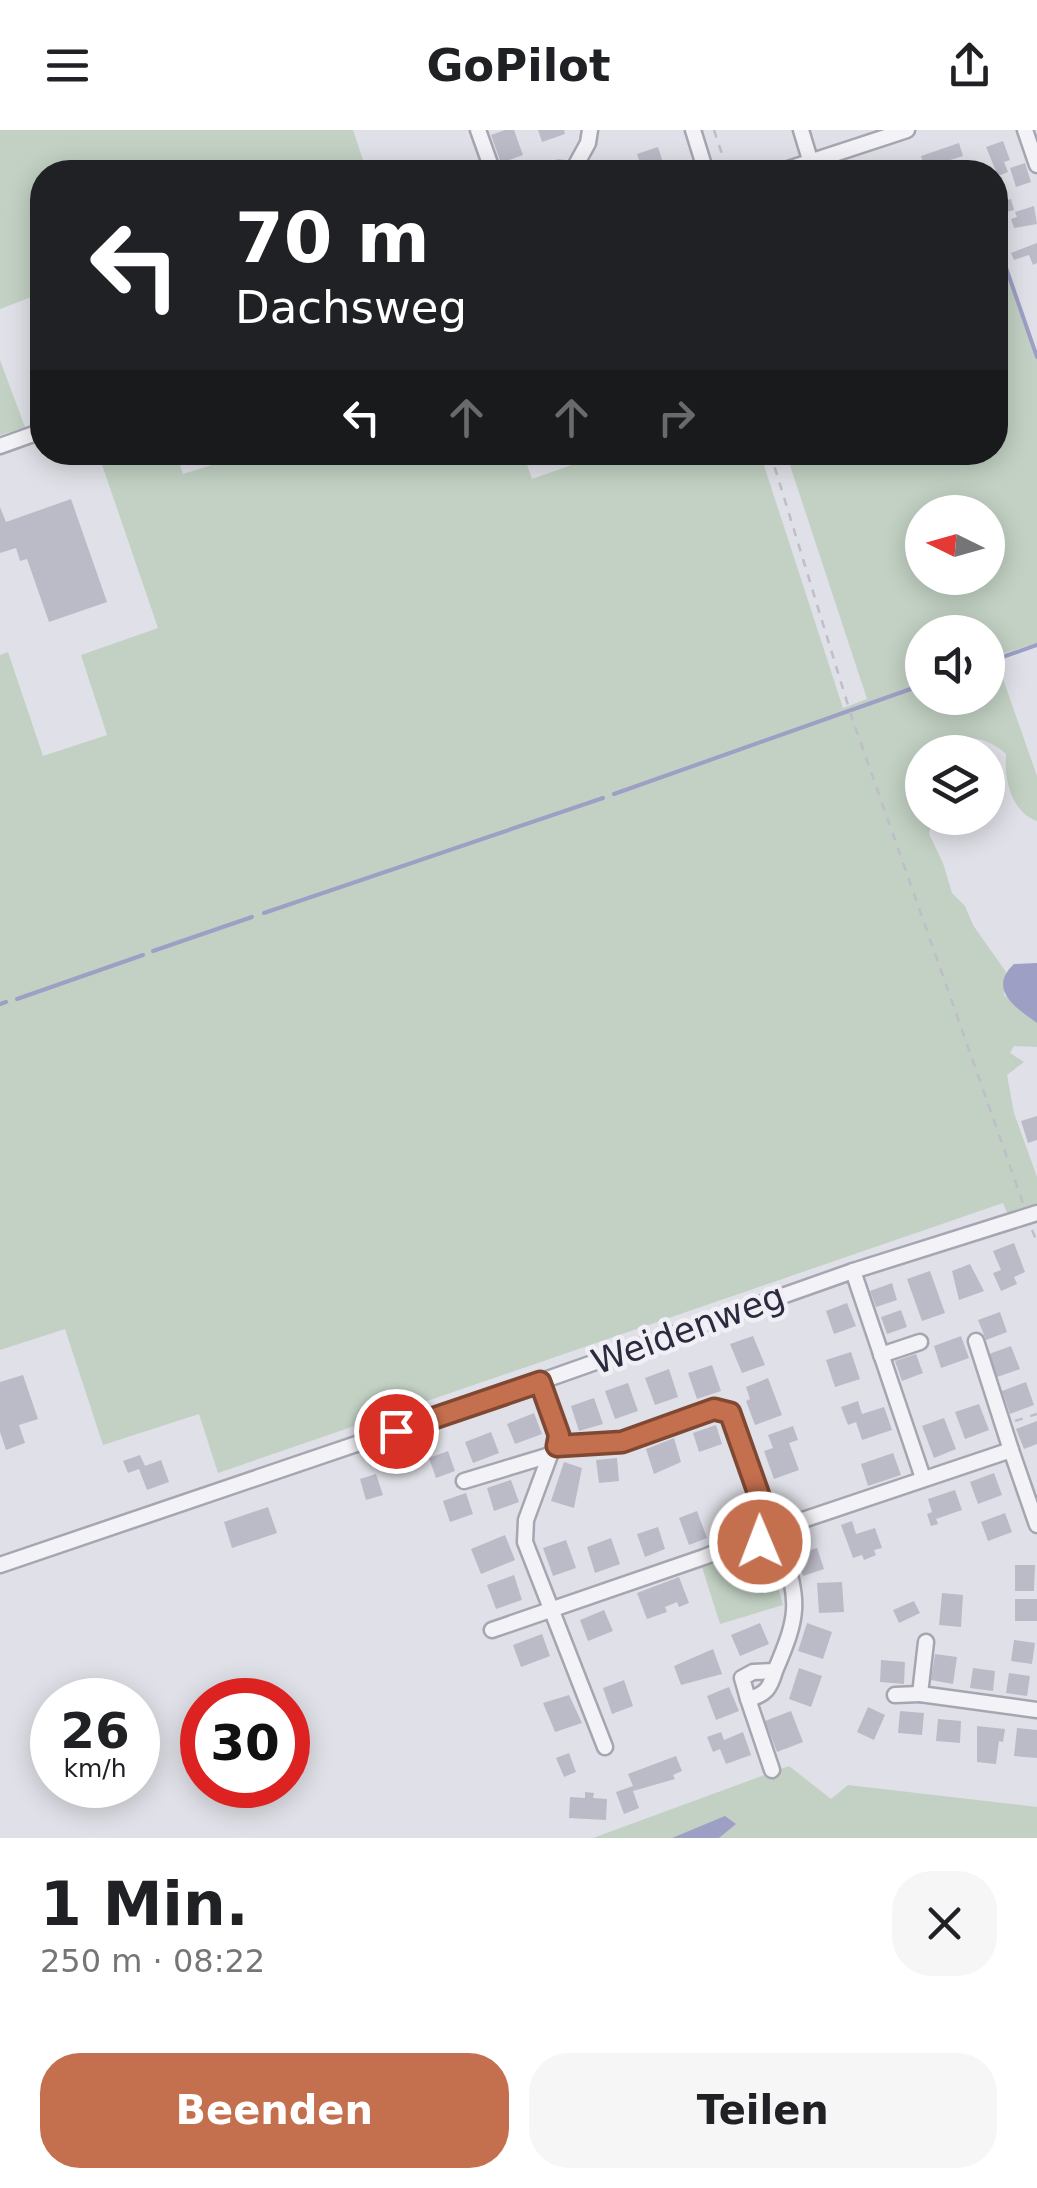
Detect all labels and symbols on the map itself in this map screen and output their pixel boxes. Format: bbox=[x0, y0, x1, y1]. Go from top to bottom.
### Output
north arrow bbox=[905, 495, 1005, 595]
street label: Weidenweg bbox=[586, 1276, 790, 1382]
pin bbox=[354, 1389, 439, 1474]
position arrow bbox=[708, 1490, 812, 1594]
speed limit sign: 30 bbox=[180, 1678, 310, 1808]

